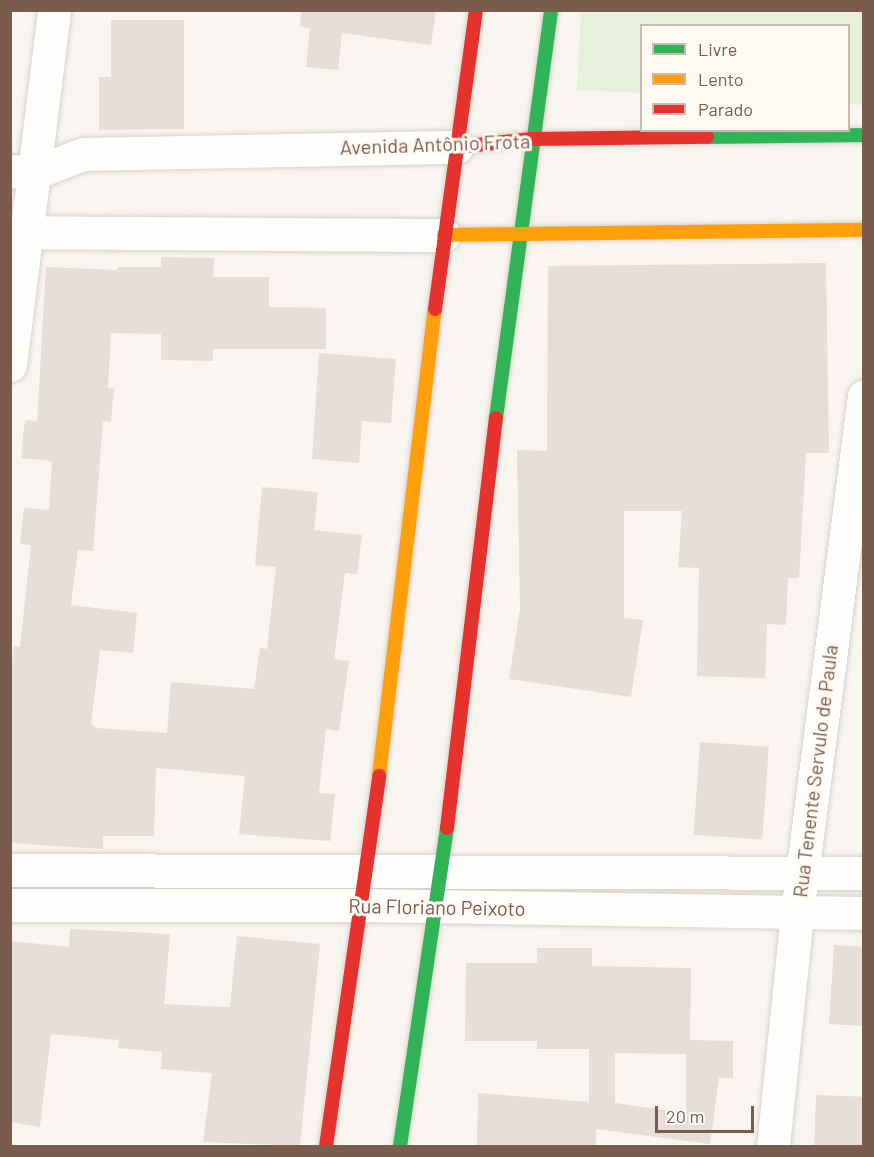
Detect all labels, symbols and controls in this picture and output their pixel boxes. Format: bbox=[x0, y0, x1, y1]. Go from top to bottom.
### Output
legend bbox=[640, 24, 850, 132]
text: Livre bbox=[698, 38, 737, 60]
text: Lento bbox=[698, 68, 744, 90]
text: Parado bbox=[698, 98, 753, 120]
street label: Avenida Antônio Frota bbox=[339, 129, 531, 159]
street label: Rua Tenente Servulo de Paula bbox=[788, 643, 842, 899]
street label: Rua Floriano Peixoto bbox=[348, 893, 526, 921]
scale bar bbox=[658, 1094, 757, 1132]
text: 20 m bbox=[666, 1105, 704, 1127]

